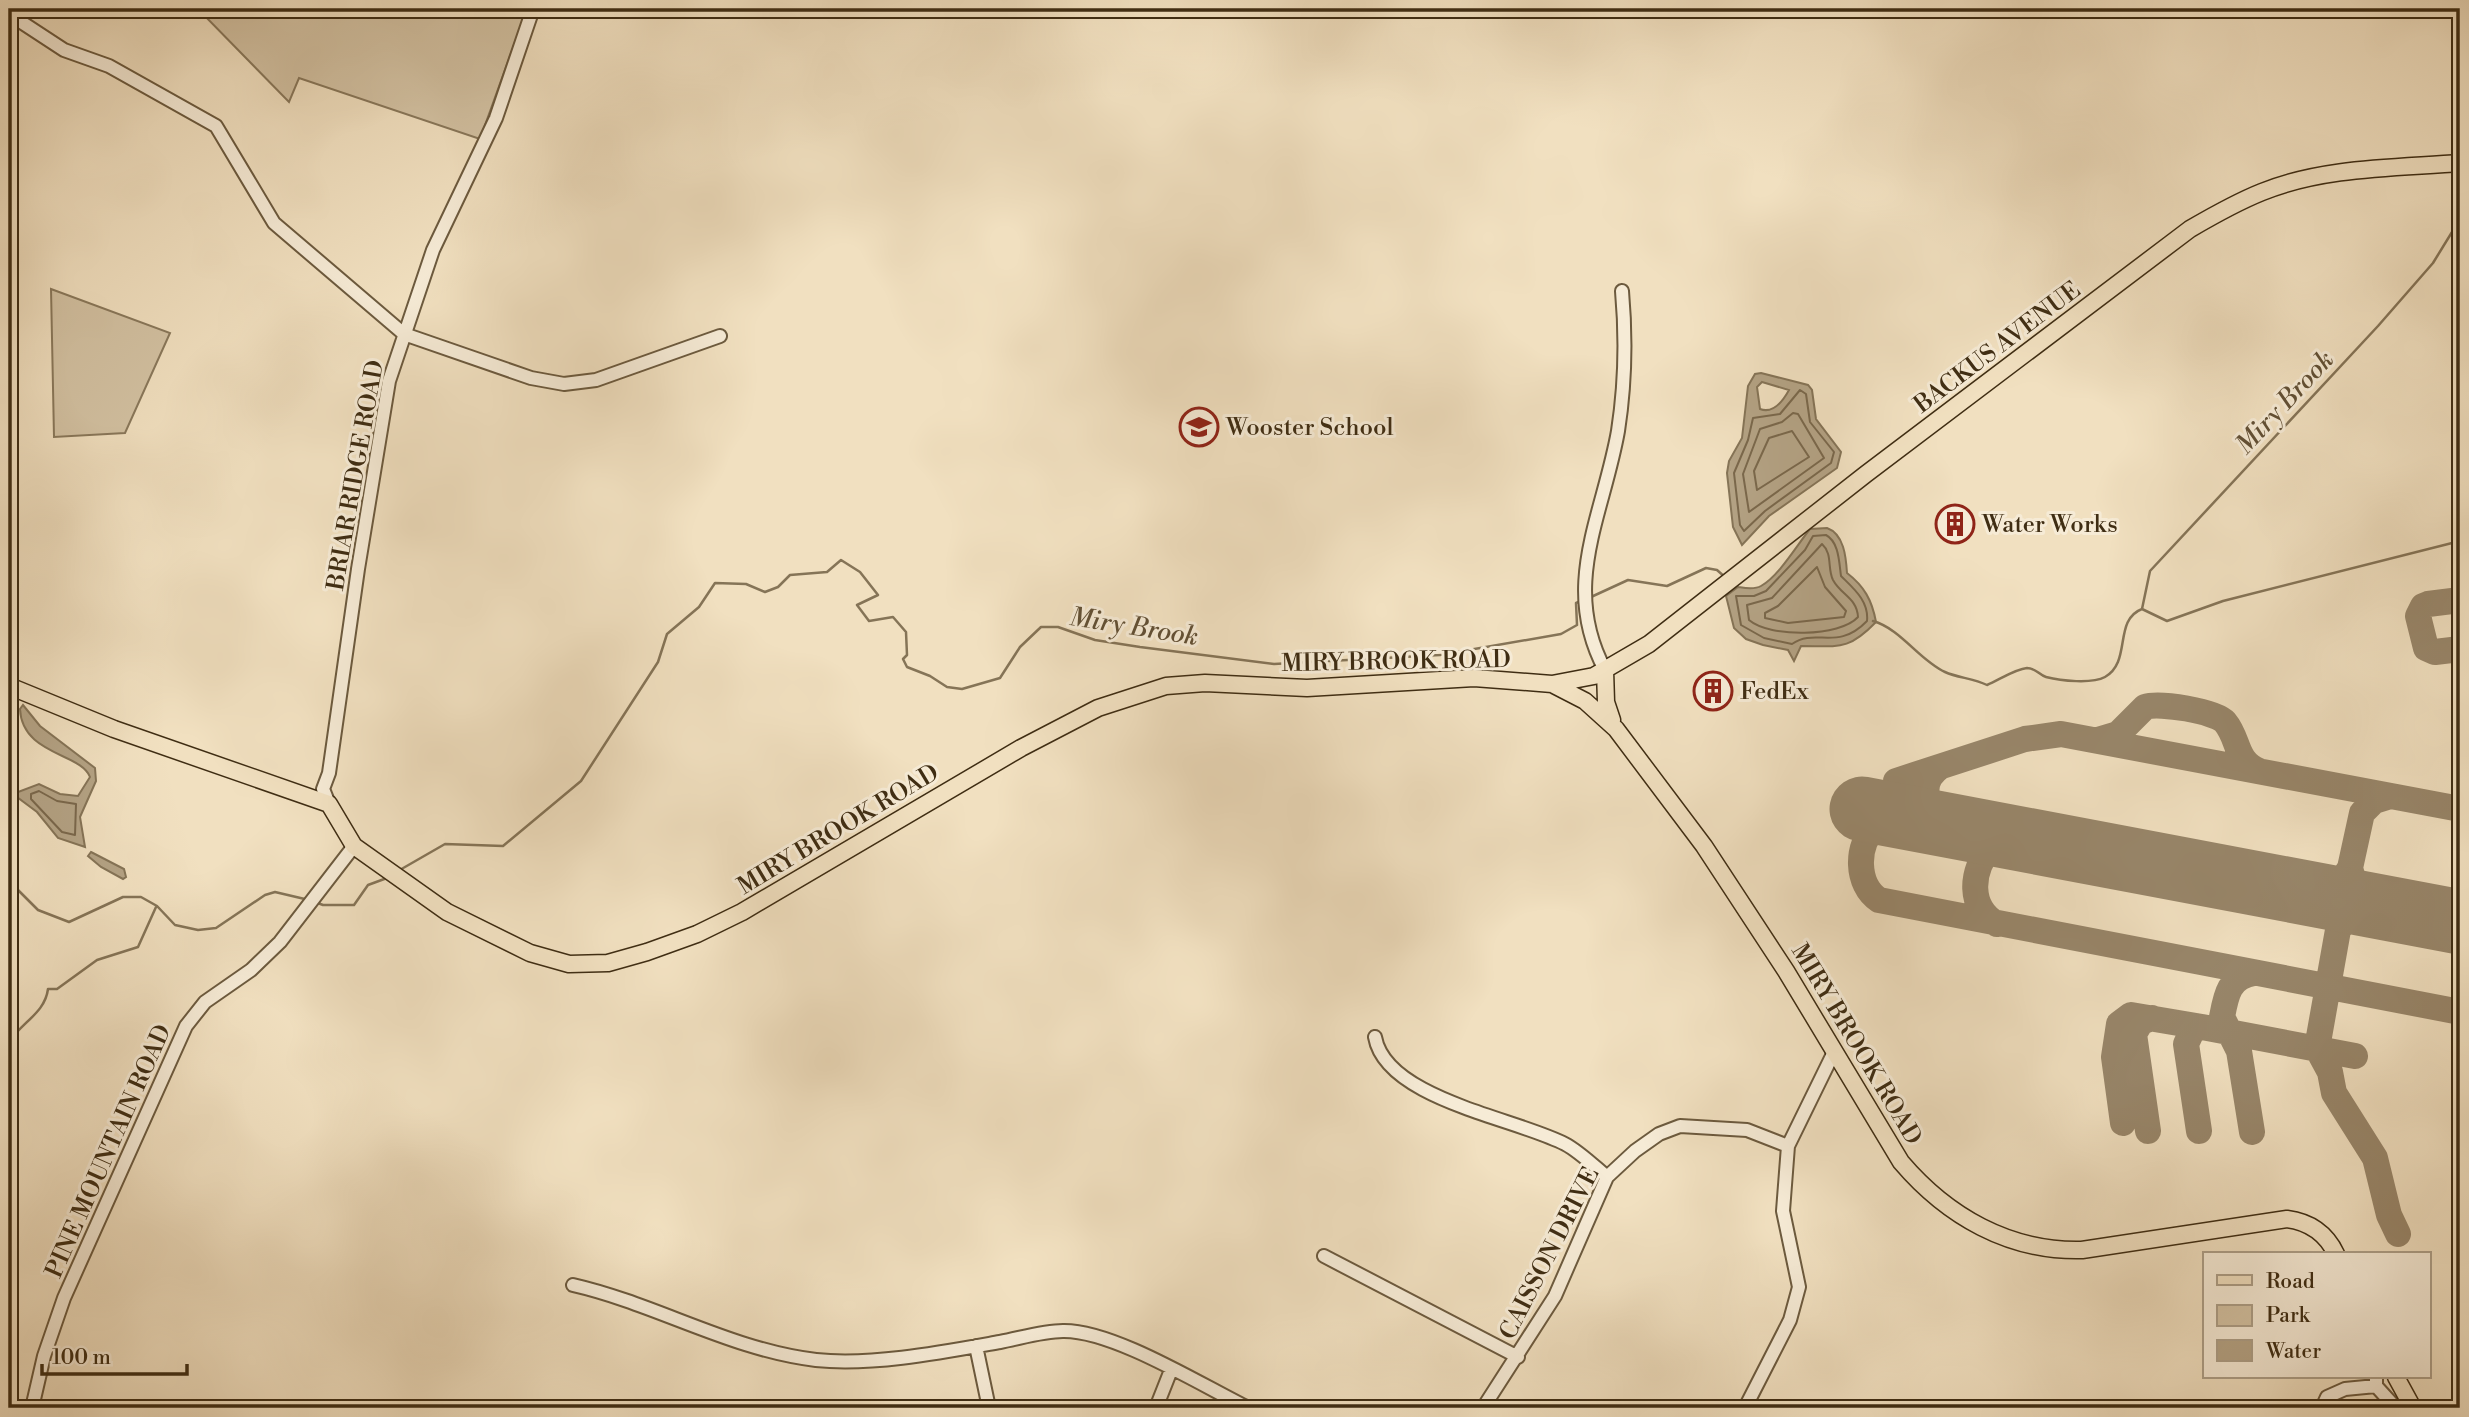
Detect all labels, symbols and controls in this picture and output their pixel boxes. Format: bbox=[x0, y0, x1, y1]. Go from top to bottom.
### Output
street label: BACKUS AVENUE bbox=[1908, 275, 2087, 421]
water label: Miry Brook bbox=[2229, 344, 2341, 461]
street label: BRIAR RIDGE ROAD bbox=[321, 358, 391, 594]
school or university icon: Wooster School bbox=[1178, 406, 1220, 448]
place label: Wooster School bbox=[1225, 413, 1394, 443]
building icon: Water Works bbox=[1934, 503, 1976, 545]
place label: Water Works bbox=[1981, 510, 2118, 540]
water label: Miry Brook bbox=[1067, 601, 1201, 653]
street label: MIRY BROOK ROAD bbox=[1281, 645, 1511, 679]
building icon: FedEx bbox=[1692, 670, 1734, 712]
place label: FedEx bbox=[1740, 677, 1809, 707]
street label: MIRY BROOK ROAD bbox=[732, 758, 945, 902]
street label: MIRY BROOK ROAD bbox=[1784, 938, 1928, 1151]
street label: PINE MOUNTAIN ROAD bbox=[39, 1020, 178, 1283]
street label: CAISSON DRIVE bbox=[1493, 1162, 1606, 1345]
legend bbox=[2203, 1252, 2430, 1378]
text: Road bbox=[2266, 1269, 2315, 1295]
text: Park bbox=[2266, 1303, 2311, 1329]
scale bar bbox=[42, 1333, 187, 1377]
text: Water bbox=[2265, 1339, 2321, 1365]
text: 100 m bbox=[52, 1345, 111, 1371]

